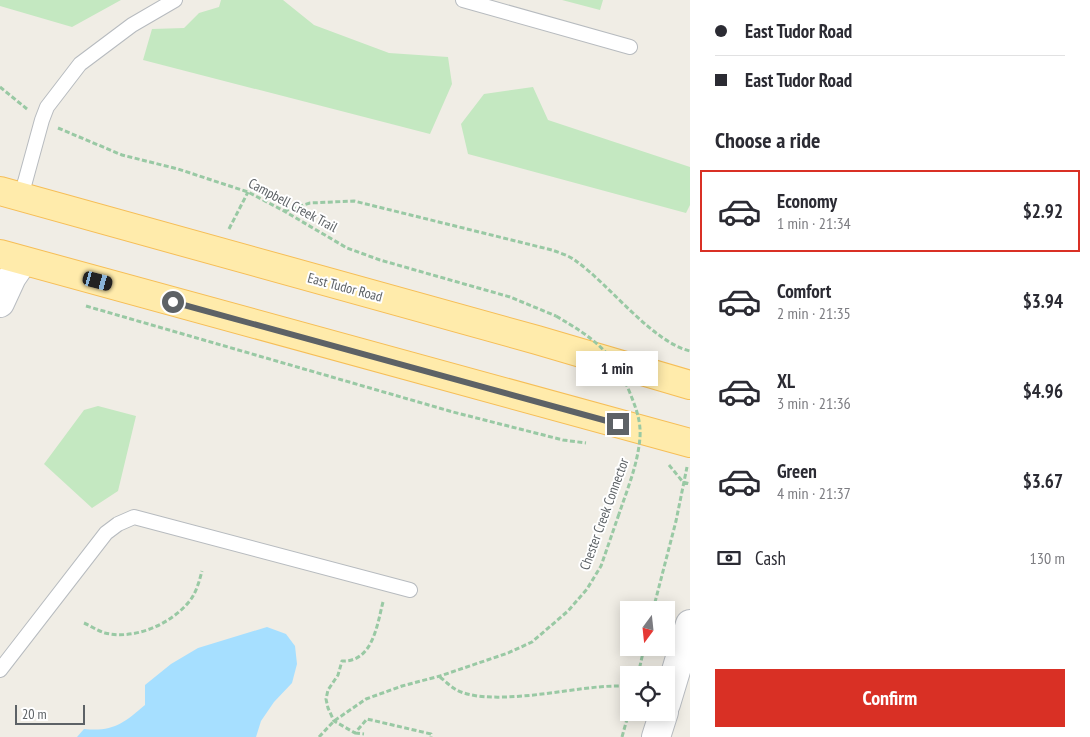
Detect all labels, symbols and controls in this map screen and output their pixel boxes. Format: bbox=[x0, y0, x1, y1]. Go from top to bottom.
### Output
text: East Tudor Road bbox=[745, 19, 852, 43]
text: East Tudor Road bbox=[745, 68, 852, 92]
text: Choose a ride bbox=[715, 126, 820, 154]
street label: Campbell Creek Trail bbox=[245, 174, 341, 236]
icon: car bbox=[717, 189, 762, 234]
text: Economy bbox=[777, 189, 837, 213]
text: $2.92 bbox=[1023, 199, 1063, 223]
text: 1 min · 21:34 bbox=[777, 213, 851, 233]
street label: East Tudor Road bbox=[306, 268, 384, 306]
car bbox=[81, 270, 114, 292]
icon: car bbox=[717, 279, 762, 324]
text: Comfort bbox=[777, 279, 831, 303]
text: $3.94 bbox=[1023, 289, 1063, 313]
route start bbox=[162, 291, 184, 313]
text: 2 min · 21:35 bbox=[777, 303, 851, 323]
callout: 1 min bbox=[577, 352, 659, 386]
text: 1 min bbox=[601, 358, 633, 378]
icon: car bbox=[717, 369, 762, 414]
text: XL bbox=[777, 369, 795, 393]
text: $4.96 bbox=[1023, 379, 1063, 403]
text: 3 min · 21:36 bbox=[777, 393, 851, 413]
route end bbox=[607, 413, 629, 435]
street label: Chester Creek Connector bbox=[575, 456, 633, 572]
icon: car bbox=[717, 459, 762, 504]
text: Green bbox=[777, 459, 817, 483]
text: $3.67 bbox=[1023, 469, 1063, 493]
text: 4 min · 21:37 bbox=[777, 483, 851, 503]
icon: cash bbox=[715, 544, 743, 572]
text: Cash bbox=[755, 546, 786, 570]
text: 130 m bbox=[1030, 548, 1065, 568]
north arrow bbox=[620, 601, 675, 656]
map controls bbox=[620, 601, 675, 721]
button: locate bbox=[620, 666, 675, 721]
button: Confirm bbox=[715, 669, 1065, 727]
scale bar bbox=[15, 702, 85, 725]
text: 20 m bbox=[22, 705, 47, 723]

